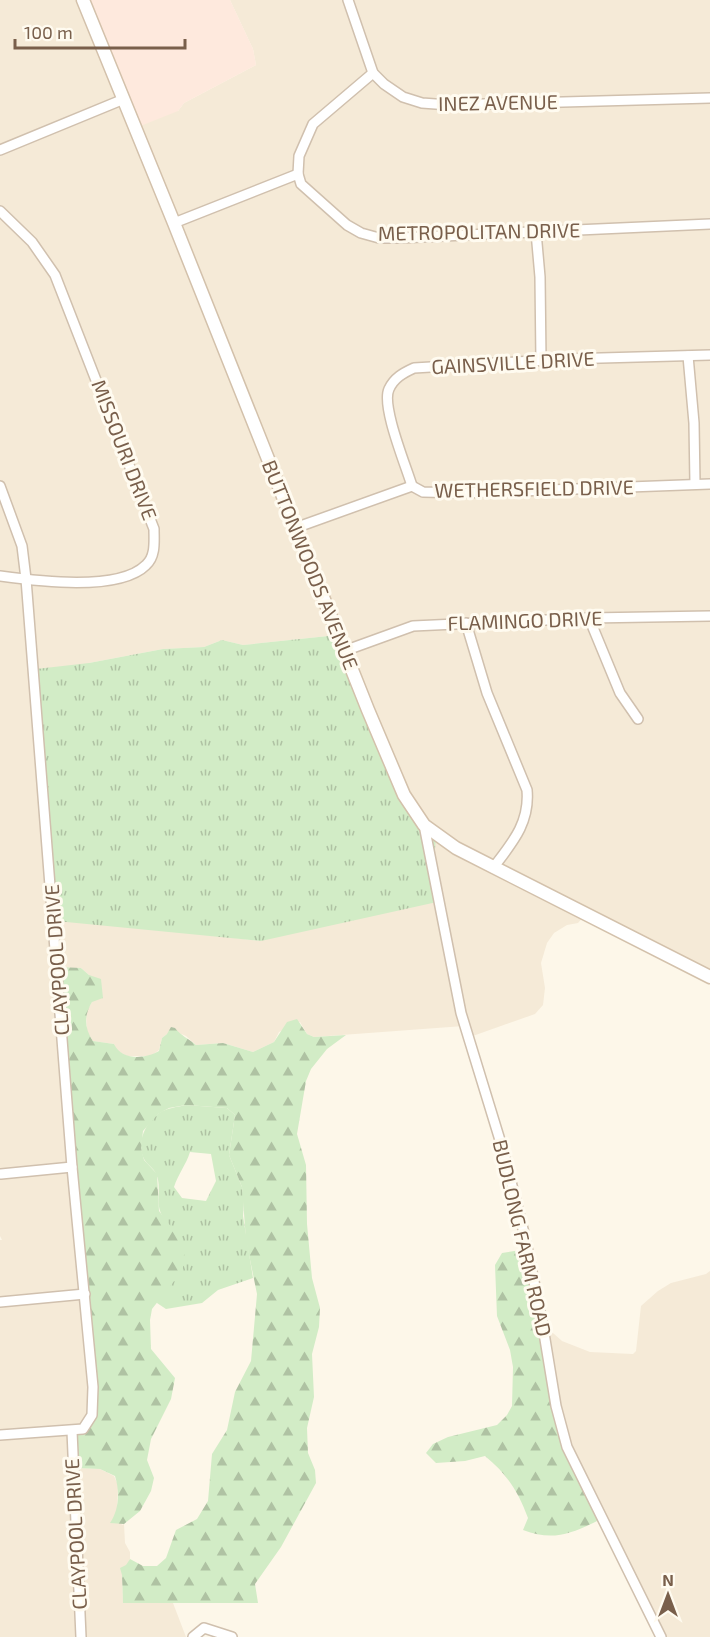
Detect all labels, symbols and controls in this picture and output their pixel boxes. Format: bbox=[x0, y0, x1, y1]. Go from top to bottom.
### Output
scale bar bbox=[15, 12, 184, 50]
text: 100 m bbox=[24, 21, 73, 43]
street label: INEZ AVENUE bbox=[438, 89, 558, 115]
street label: METROPOLITAN DRIVE bbox=[378, 217, 580, 245]
street label: GAINSVILLE DRIVE bbox=[431, 346, 595, 378]
street label: MISSOURI DRIVE bbox=[87, 376, 163, 523]
street label: BUTTONWOODS AVENUE bbox=[258, 456, 364, 673]
street label: WETHERSFIELD DRIVE bbox=[434, 474, 634, 502]
street label: FLAMINGO DRIVE bbox=[447, 605, 603, 635]
street label: CLAYPOOL DRIVE bbox=[39, 884, 73, 1036]
street label: BUDLONG FARM ROAD bbox=[489, 1137, 557, 1339]
street label: CLAYPOOL DRIVE bbox=[59, 1458, 91, 1610]
north arrow bbox=[638, 1565, 698, 1625]
text: N bbox=[662, 1570, 674, 1589]

